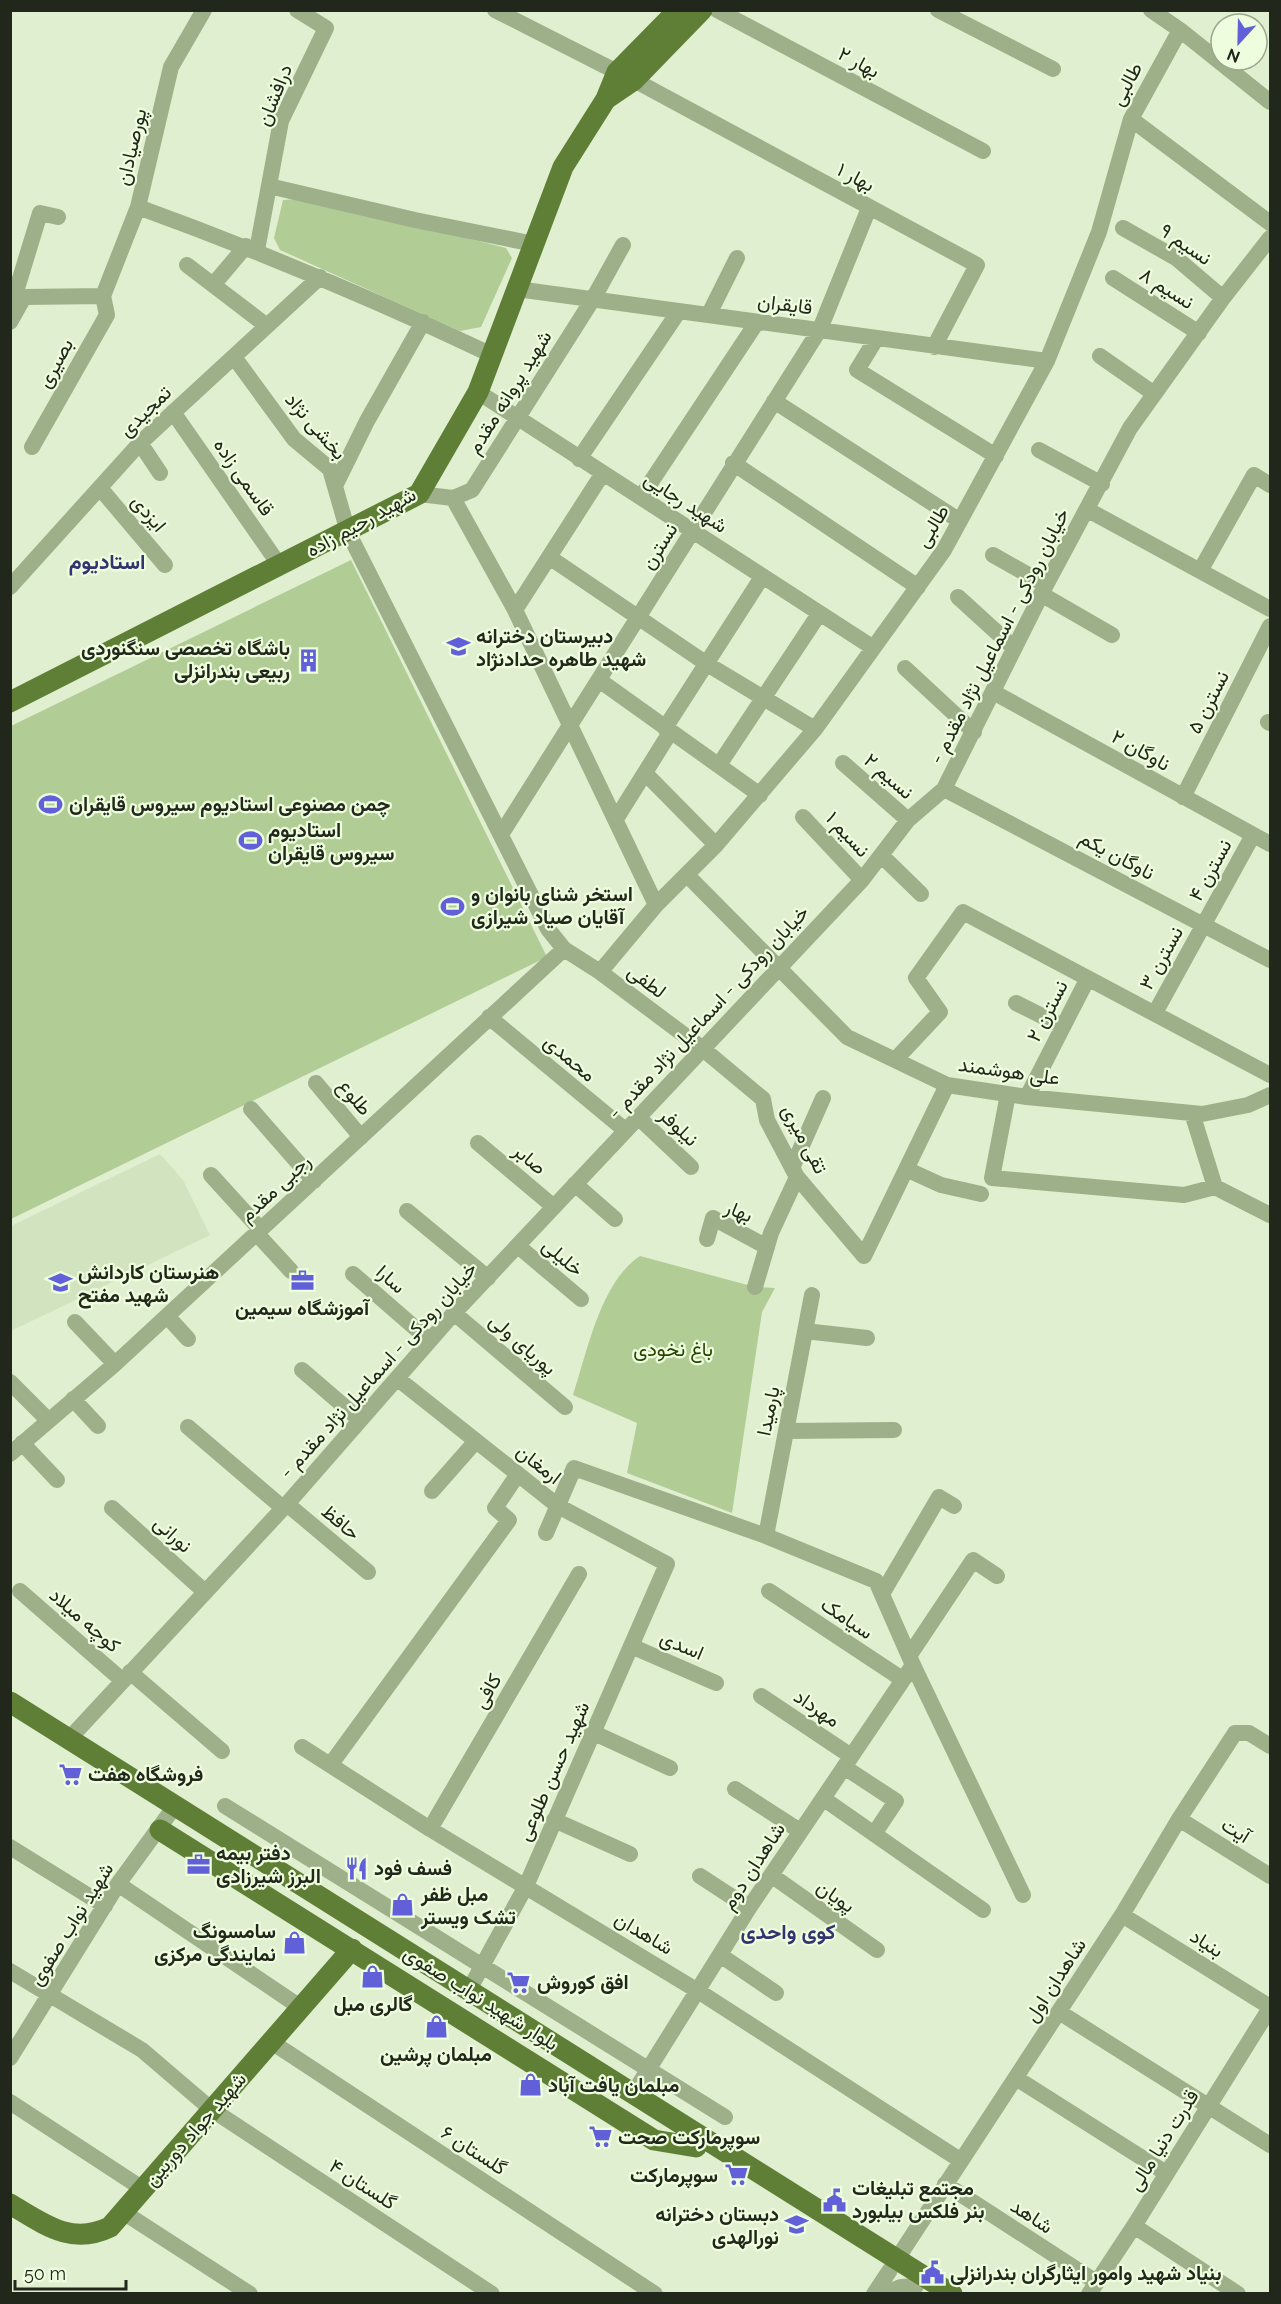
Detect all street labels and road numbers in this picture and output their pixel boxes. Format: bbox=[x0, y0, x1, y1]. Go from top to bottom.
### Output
street label: بهار ۲ bbox=[834, 41, 884, 84]
street label: طالبی bbox=[1105, 58, 1147, 110]
street label: درافشان bbox=[251, 61, 298, 130]
street label: پورصیادان bbox=[110, 106, 153, 188]
street label: بهار ۱ bbox=[833, 157, 879, 198]
street label: نسیم ۹ bbox=[1155, 218, 1216, 271]
street label: نسیم ۸ bbox=[1135, 262, 1199, 315]
street label: قایقران bbox=[756, 289, 814, 320]
street label: شهید پروانه مقدم bbox=[461, 326, 558, 459]
street label: بصیری bbox=[32, 334, 79, 392]
street label: تمجیدی bbox=[114, 380, 176, 442]
street label: بخشی نژاد bbox=[280, 387, 352, 465]
street label: قاسمی زاده bbox=[208, 434, 279, 521]
street label: شهید رجایی bbox=[639, 466, 732, 539]
street label: شهید رحیم زاده bbox=[302, 482, 420, 563]
street label: ایزدی bbox=[126, 489, 172, 537]
street label: طالبی bbox=[910, 500, 954, 552]
street label: - خیابان رودکی - اسماعیل نژاد مقدم bbox=[924, 504, 1075, 768]
street label: نسترن bbox=[635, 518, 683, 574]
street label: نسترن ۵ bbox=[1182, 667, 1235, 738]
street label: ناوگان ۲ bbox=[1107, 724, 1174, 777]
street label: نسیم ۲ bbox=[859, 748, 919, 805]
street label: نسیم ۱ bbox=[820, 806, 875, 862]
street label: ناوگان یکم bbox=[1075, 825, 1159, 886]
street label: نسترن ۴ bbox=[1183, 835, 1238, 906]
street label: - خیابان رودکی - اسماعیل نژاد مقدم bbox=[603, 900, 814, 1125]
street label: نسترن ۳ bbox=[1134, 922, 1189, 994]
street label: لطفی bbox=[623, 959, 671, 1003]
street label: نسترن ۲ bbox=[1021, 976, 1074, 1046]
street label: محمدی bbox=[539, 1029, 601, 1087]
street label: علی هوشمند bbox=[957, 1052, 1061, 1091]
street label: طلوع bbox=[331, 1074, 377, 1122]
street label: تقی میری bbox=[776, 1100, 833, 1178]
street label: نیلوفر bbox=[653, 1102, 704, 1152]
street label: صابر bbox=[507, 1138, 551, 1180]
street label: رجبی مقدم bbox=[234, 1149, 316, 1228]
street label: بهار bbox=[720, 1194, 756, 1228]
street label: خلیلی bbox=[538, 1233, 588, 1281]
street label: - خیابان رودکی - اسماعیل نژاد مقدم bbox=[274, 1257, 483, 1484]
street label: سارا bbox=[371, 1260, 411, 1299]
street label: پوریای ولی bbox=[483, 1308, 562, 1381]
street label: پارمیدا bbox=[751, 1384, 787, 1438]
street label: ارمغان bbox=[511, 1439, 566, 1490]
street label: حافظ bbox=[317, 1499, 365, 1545]
street label: نورانی bbox=[148, 1511, 197, 1558]
street label: کوچه میلاد bbox=[43, 1583, 125, 1659]
street label: سیامک bbox=[816, 1592, 878, 1644]
street label: اسدی bbox=[657, 1625, 707, 1665]
street label: کافی bbox=[468, 1669, 507, 1713]
street label: مهرداد bbox=[789, 1684, 845, 1733]
street label: شهید حسن طلوعی bbox=[511, 1697, 595, 1845]
street label: آیت bbox=[1217, 1812, 1256, 1849]
street label: شاهدان دوم bbox=[716, 1818, 791, 1915]
street label: شهید نواب صفوی bbox=[24, 1858, 119, 1990]
street label: پویان bbox=[811, 1874, 860, 1919]
street label: شاهدان bbox=[611, 1906, 677, 1960]
street label: بنیاد bbox=[1186, 1924, 1228, 1962]
street label: شاهدان اول bbox=[1019, 1934, 1092, 2027]
street label: بلوار شهید نواب صفوی bbox=[399, 1941, 563, 2056]
street label: شهید جواد دوربین bbox=[139, 2067, 252, 2192]
street label: قدرت دنیا مالی bbox=[1122, 2085, 1205, 2196]
street label: گلستان ۶ bbox=[437, 2120, 511, 2180]
street label: گلستان ۴ bbox=[325, 2153, 401, 2215]
street label: شاهد bbox=[1006, 2194, 1058, 2238]

